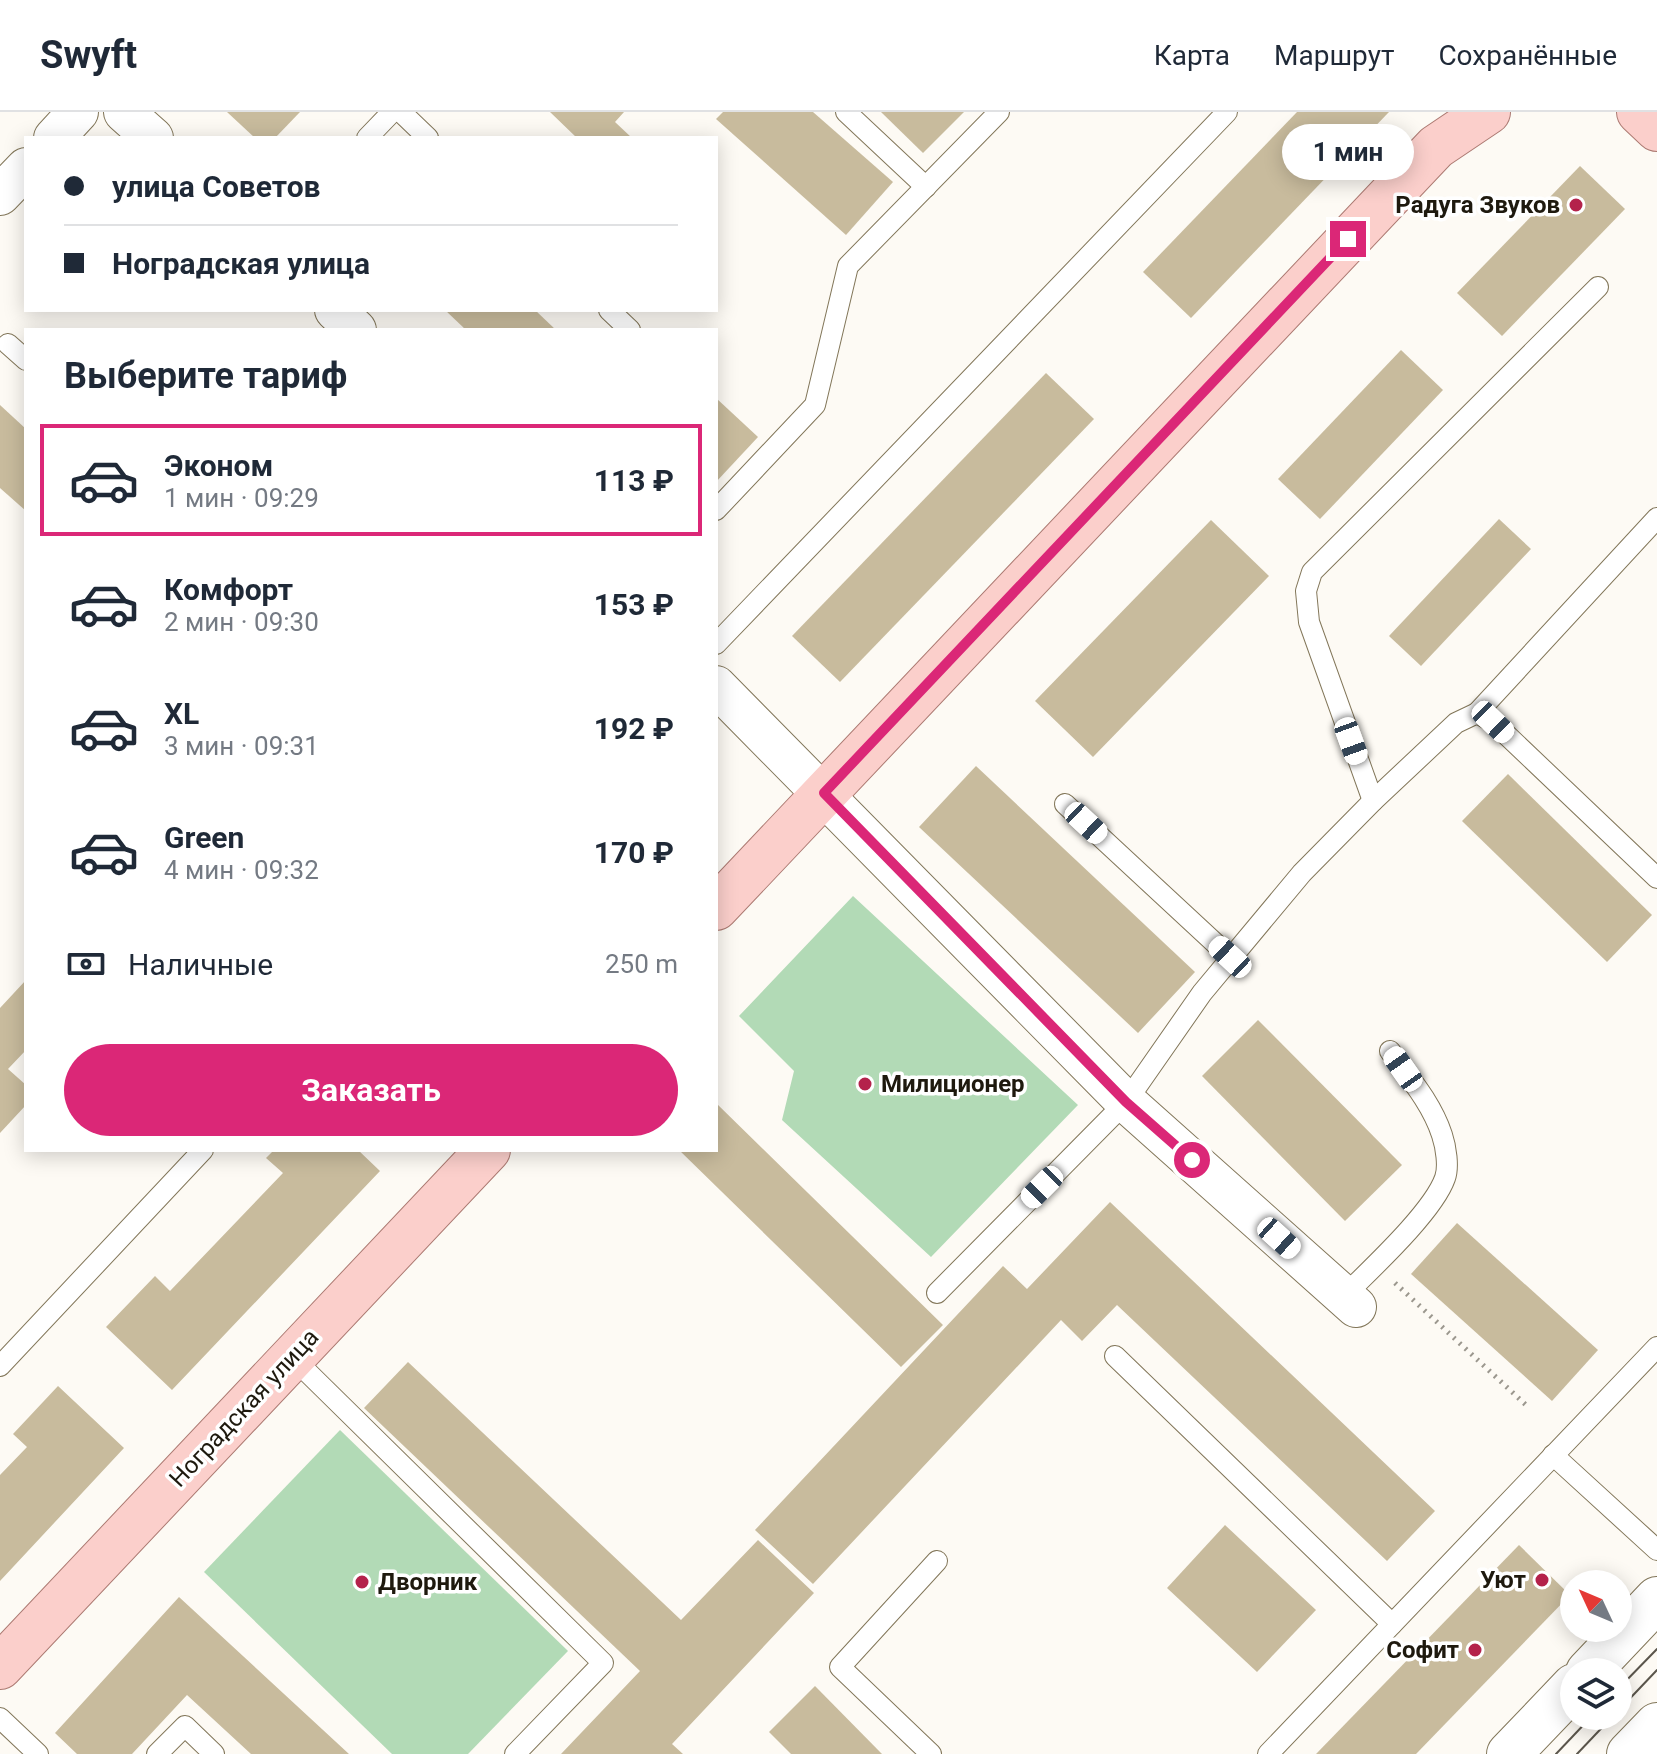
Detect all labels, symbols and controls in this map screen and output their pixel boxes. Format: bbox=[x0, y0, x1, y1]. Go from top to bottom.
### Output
text: Swyft bbox=[40, 33, 137, 77]
text: Карта bbox=[1154, 39, 1230, 72]
text: Маршрут bbox=[1274, 39, 1394, 72]
text: Сохранённые bbox=[1438, 39, 1617, 72]
callout: 1 мин bbox=[1282, 123, 1414, 179]
text: 1 мин bbox=[1313, 137, 1383, 167]
text: улица Советов bbox=[112, 169, 321, 204]
place label: Радуга Звуков bbox=[1395, 191, 1560, 219]
marker: Радуга Звуков bbox=[1567, 196, 1585, 214]
route end bbox=[1330, 221, 1366, 257]
text: Ноградская улица bbox=[112, 246, 370, 281]
text: Выберите тариф bbox=[64, 355, 347, 397]
icon: car bbox=[68, 444, 140, 516]
text: Эконом bbox=[164, 448, 273, 483]
text: 113 ₽ bbox=[594, 463, 674, 498]
text: 1 мин · 09:29 bbox=[164, 483, 319, 513]
icon: car bbox=[68, 568, 140, 640]
text: Комфорт bbox=[164, 572, 293, 607]
text: 153 ₽ bbox=[594, 587, 674, 622]
text: 2 мин · 09:30 bbox=[164, 607, 319, 637]
icon: car bbox=[68, 692, 140, 764]
text: XL bbox=[164, 696, 199, 731]
car bbox=[1467, 697, 1519, 747]
text: 192 ₽ bbox=[594, 711, 674, 746]
car bbox=[1332, 714, 1370, 768]
text: 3 мин · 09:31 bbox=[164, 731, 319, 761]
car bbox=[1060, 798, 1112, 848]
icon: car bbox=[68, 816, 140, 888]
text: Green bbox=[164, 820, 244, 855]
text: 170 ₽ bbox=[594, 835, 674, 870]
text: 4 мин · 09:32 bbox=[164, 855, 319, 885]
car bbox=[1204, 932, 1256, 982]
icon: cash bbox=[64, 942, 108, 986]
text: Наличные bbox=[128, 947, 273, 982]
text: 250 m bbox=[605, 949, 678, 979]
car bbox=[1379, 1042, 1427, 1096]
button: Заказать bbox=[64, 1044, 678, 1136]
place label: Милиционер bbox=[881, 1070, 1025, 1098]
marker: Милиционер bbox=[856, 1075, 874, 1093]
route start bbox=[1174, 1142, 1210, 1178]
car bbox=[1017, 1162, 1067, 1212]
car bbox=[1253, 1213, 1305, 1263]
street label: Ноградская улица bbox=[164, 1323, 324, 1493]
place label: Уют bbox=[1480, 1566, 1526, 1594]
place label: Дворник bbox=[378, 1568, 478, 1596]
north arrow bbox=[1560, 1570, 1632, 1642]
map controls bbox=[1560, 1570, 1632, 1730]
marker: Уют bbox=[1533, 1571, 1551, 1589]
marker: Дворник bbox=[353, 1573, 371, 1591]
place label: Софит bbox=[1386, 1636, 1459, 1664]
marker: Софит bbox=[1466, 1641, 1484, 1659]
button: layers bbox=[1560, 1658, 1632, 1730]

